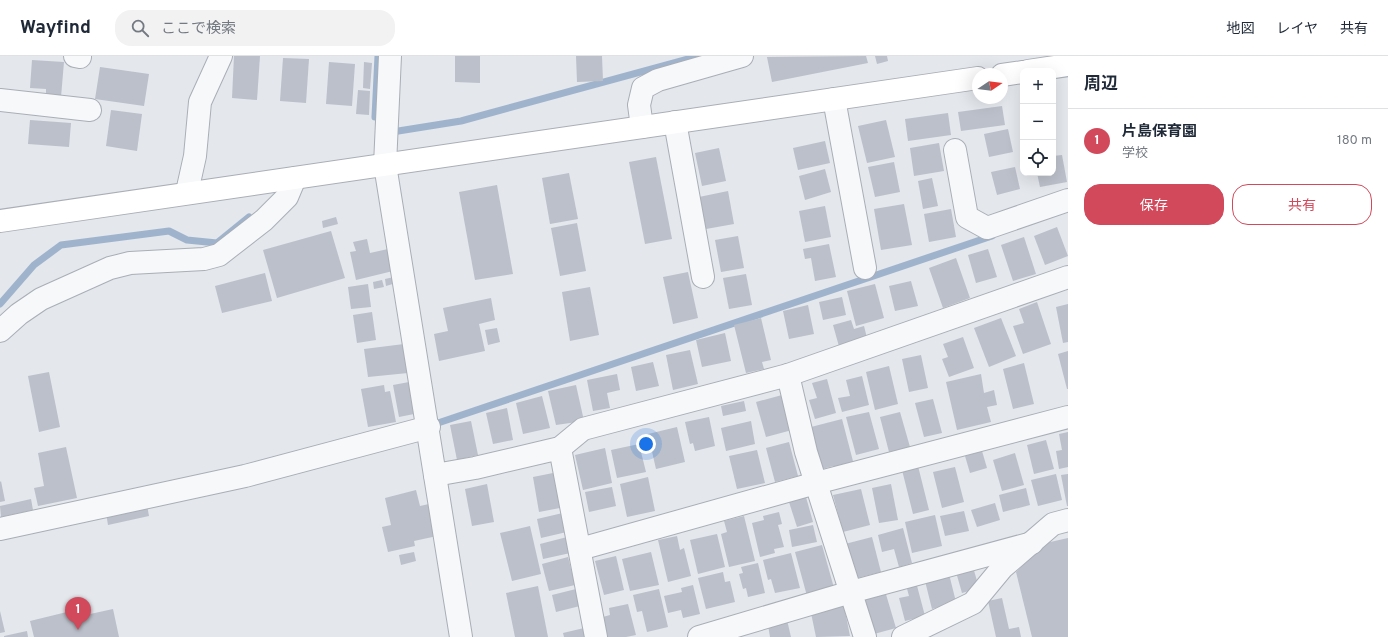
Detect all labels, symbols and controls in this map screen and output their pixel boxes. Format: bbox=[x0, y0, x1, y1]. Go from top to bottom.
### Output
search box bbox=[115, 10, 395, 46]
text: Wayfind bbox=[20, 16, 91, 40]
icon: search bbox=[129, 17, 151, 39]
text: ここで検索 bbox=[161, 20, 236, 39]
text: 地図 bbox=[1226, 21, 1254, 38]
text: レイヤ bbox=[1276, 21, 1318, 38]
text: 共有 bbox=[1340, 21, 1368, 38]
north arrow bbox=[972, 68, 1008, 104]
map controls bbox=[1020, 68, 1056, 176]
button: + bbox=[1020, 68, 1056, 104]
text: 周辺 bbox=[1084, 74, 1118, 96]
button: − bbox=[1020, 104, 1056, 140]
text: 片島保育園 bbox=[1122, 123, 1197, 142]
text: 1 bbox=[1094, 133, 1100, 149]
text: 180 m bbox=[1337, 133, 1372, 149]
button: locate bbox=[1020, 140, 1056, 176]
text: 学校 bbox=[1122, 146, 1148, 162]
button: 保存 bbox=[1084, 184, 1224, 225]
button: 共有 bbox=[1232, 184, 1372, 225]
your location bbox=[636, 434, 656, 454]
pin: 1 bbox=[65, 597, 91, 630]

